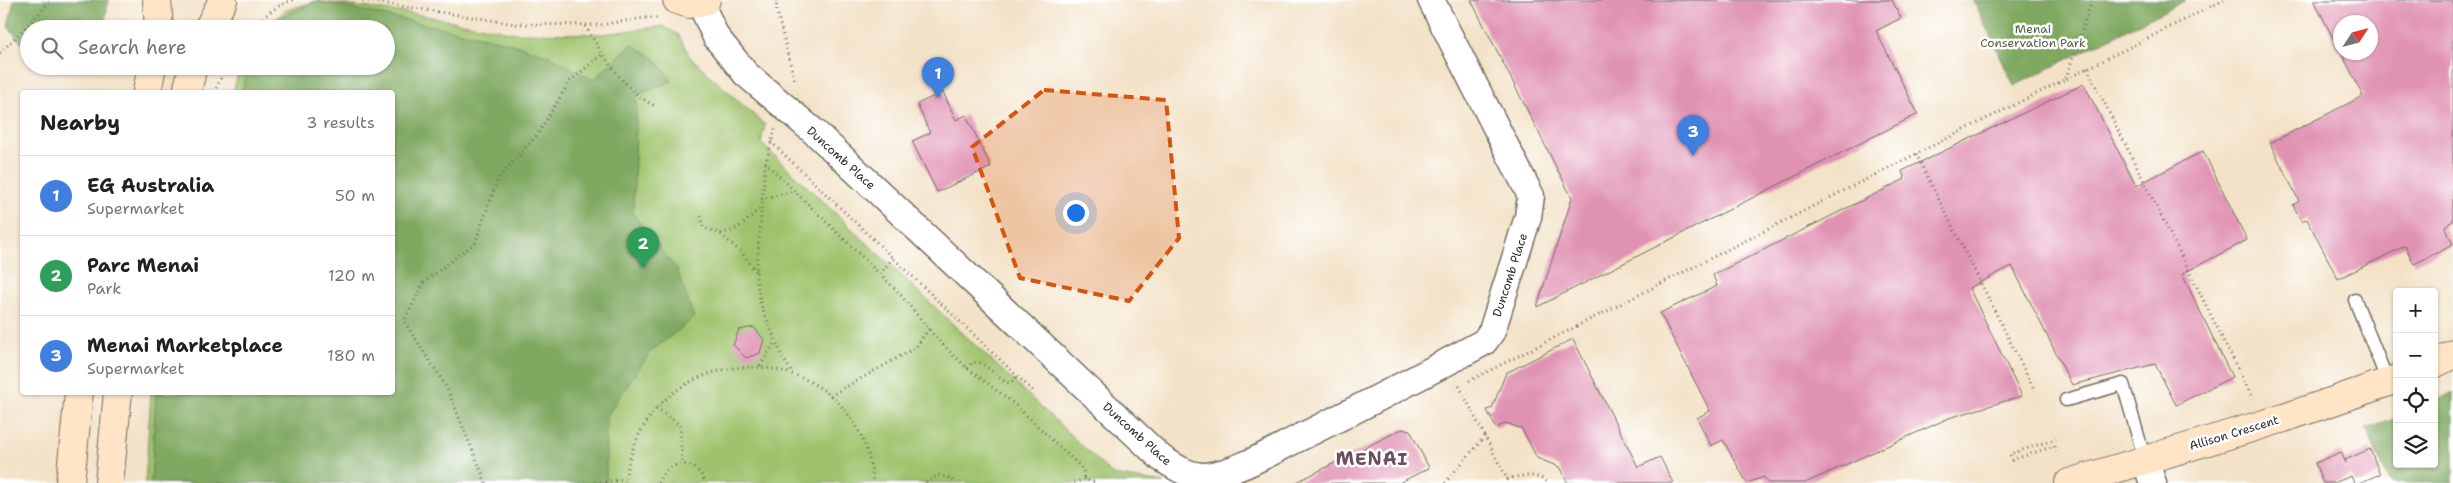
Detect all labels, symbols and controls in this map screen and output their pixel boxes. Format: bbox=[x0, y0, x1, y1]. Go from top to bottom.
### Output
north arrow bbox=[2333, 15, 2378, 60]
search box bbox=[20, 20, 395, 75]
park label: Menai Conservation Park bbox=[1980, 21, 2086, 51]
icon: search bbox=[38, 34, 66, 62]
text: Search here bbox=[78, 35, 187, 60]
pin: 1 bbox=[922, 57, 954, 98]
text: Nearby bbox=[40, 109, 120, 137]
text: 3 results bbox=[306, 112, 375, 133]
pin: 3 bbox=[1677, 115, 1709, 156]
street label: Duncomb Place bbox=[803, 123, 879, 193]
text: EG Australia bbox=[87, 173, 214, 198]
text: 1 bbox=[52, 185, 60, 206]
text: 50 m bbox=[335, 185, 375, 206]
text: Supermarket bbox=[87, 198, 184, 219]
your location bbox=[1063, 200, 1089, 226]
pin: 2 bbox=[627, 227, 659, 268]
street label: Duncomb Place bbox=[1489, 231, 1531, 319]
text: Parc Menai bbox=[87, 253, 199, 278]
text: 2 bbox=[50, 265, 62, 286]
text: 120 m bbox=[328, 265, 375, 286]
text: Park bbox=[87, 278, 121, 299]
map controls bbox=[2393, 288, 2438, 468]
button: + bbox=[2393, 288, 2438, 333]
text: Menai Marketplace bbox=[87, 333, 283, 358]
button: − bbox=[2393, 333, 2438, 378]
text: 3 bbox=[50, 345, 62, 366]
text: 180 m bbox=[327, 345, 375, 366]
text: Supermarket bbox=[87, 358, 184, 379]
button: locate bbox=[2393, 378, 2438, 423]
street label: Duncomb Place bbox=[1099, 399, 1175, 469]
street label: Allison Crescent bbox=[2187, 412, 2281, 454]
button: layers bbox=[2393, 423, 2438, 468]
district label: MENAI bbox=[1336, 447, 1408, 471]

